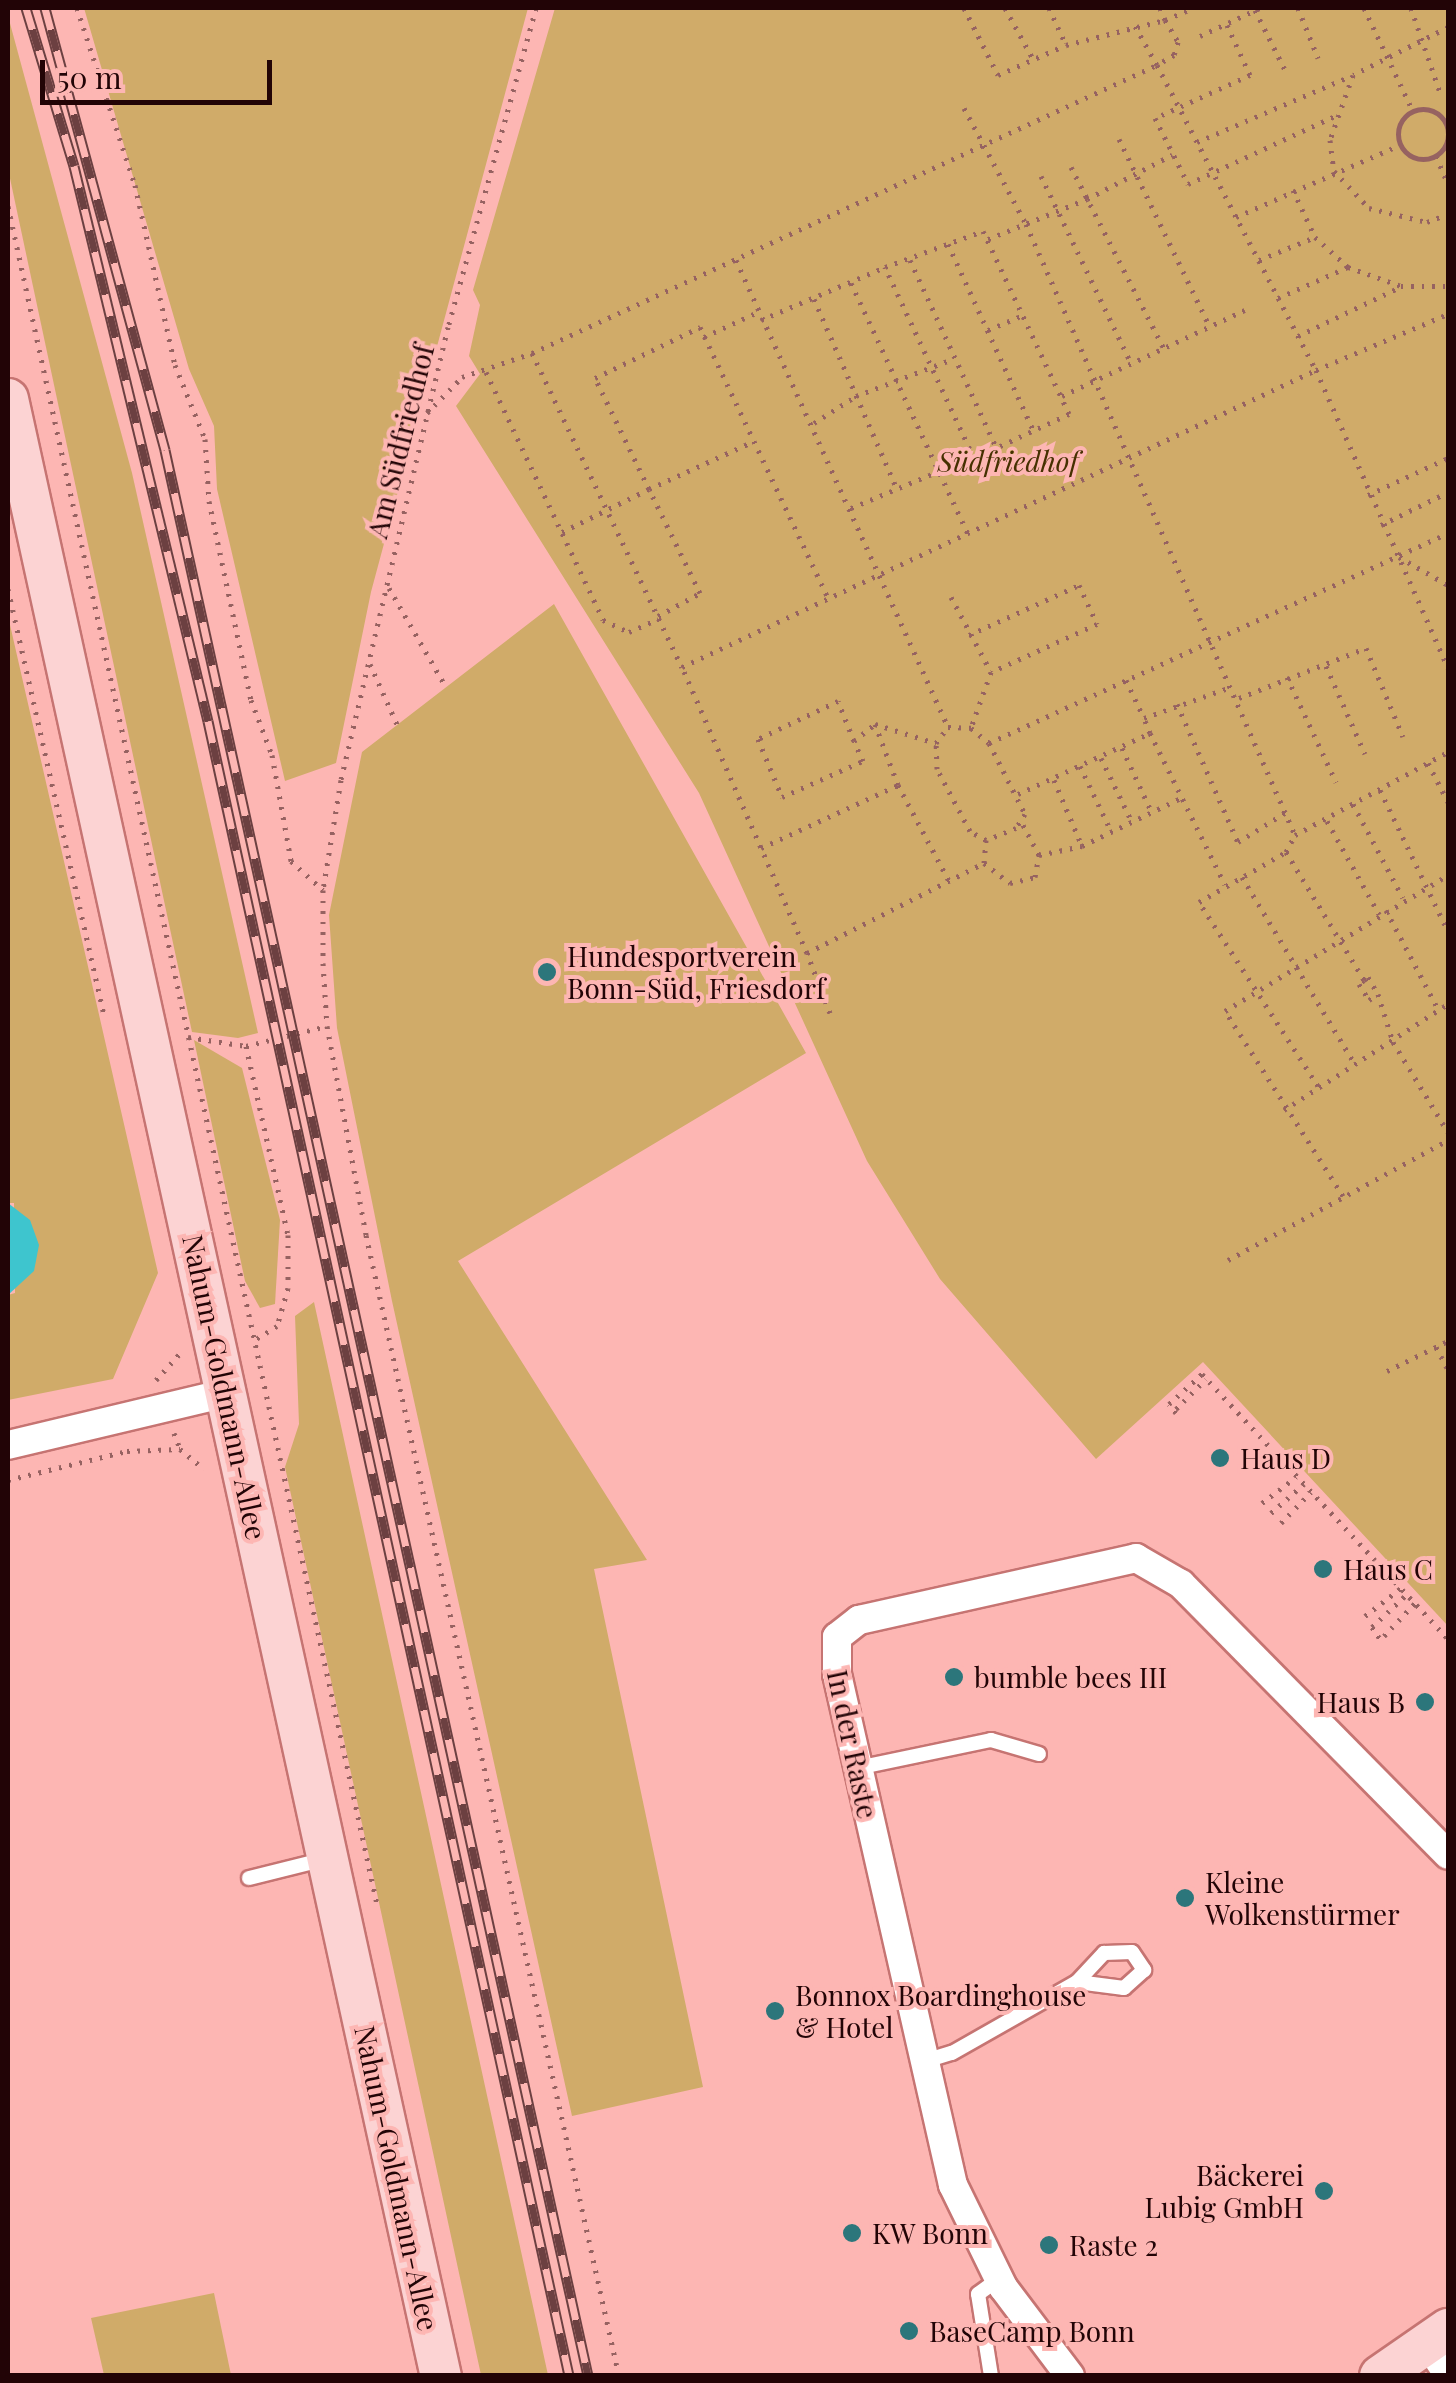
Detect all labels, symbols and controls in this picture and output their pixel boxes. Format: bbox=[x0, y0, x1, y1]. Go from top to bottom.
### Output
scale bar bbox=[45, 40, 278, 102]
text: 50 m bbox=[57, 57, 122, 97]
street label: Am Südfriedhof bbox=[360, 341, 440, 541]
park label: Südfriedhof bbox=[938, 444, 1078, 478]
place label: Hundesportverein Bonn-Süd, Friesdorf bbox=[567, 939, 825, 1005]
marker: Hundesportverein Bonn-Süd, Friesdorf bbox=[536, 961, 558, 983]
street label: Nahum-Goldmann-Allee bbox=[176, 1232, 274, 1542]
place label: Haus D bbox=[1240, 1441, 1331, 1475]
marker: Haus D bbox=[1209, 1447, 1231, 1469]
place label: Haus C bbox=[1343, 1552, 1433, 1586]
marker: Haus C bbox=[1312, 1558, 1334, 1580]
place label: bumble bees III bbox=[974, 1660, 1167, 1694]
street label: In der Raste bbox=[821, 1666, 885, 1822]
marker: bumble bees III bbox=[943, 1666, 965, 1688]
place label: Haus B bbox=[1317, 1685, 1405, 1719]
marker: Haus B bbox=[1414, 1691, 1436, 1713]
place label: Kleine Wolkenstürmer bbox=[1205, 1865, 1400, 1931]
marker: Kleine Wolkenstürmer bbox=[1174, 1887, 1196, 1909]
place label: Bonnox Boardinghouse & Hotel bbox=[795, 1978, 1087, 2044]
marker: Bonnox Boardinghouse & Hotel bbox=[764, 2000, 786, 2022]
street label: Nahum-Goldmann-Allee bbox=[348, 2023, 446, 2333]
place label: Bäckerei Lubig GmbH bbox=[1145, 2158, 1304, 2224]
marker: Bäckerei Lubig GmbH bbox=[1313, 2180, 1335, 2202]
place label: KW Bonn bbox=[872, 2216, 989, 2250]
marker: KW Bonn bbox=[841, 2222, 863, 2244]
place label: Raste 2 bbox=[1069, 2228, 1158, 2262]
marker: Raste 2 bbox=[1038, 2234, 1060, 2256]
place label: BaseCamp Bonn bbox=[929, 2314, 1135, 2348]
marker: BaseCamp Bonn bbox=[898, 2320, 920, 2342]

